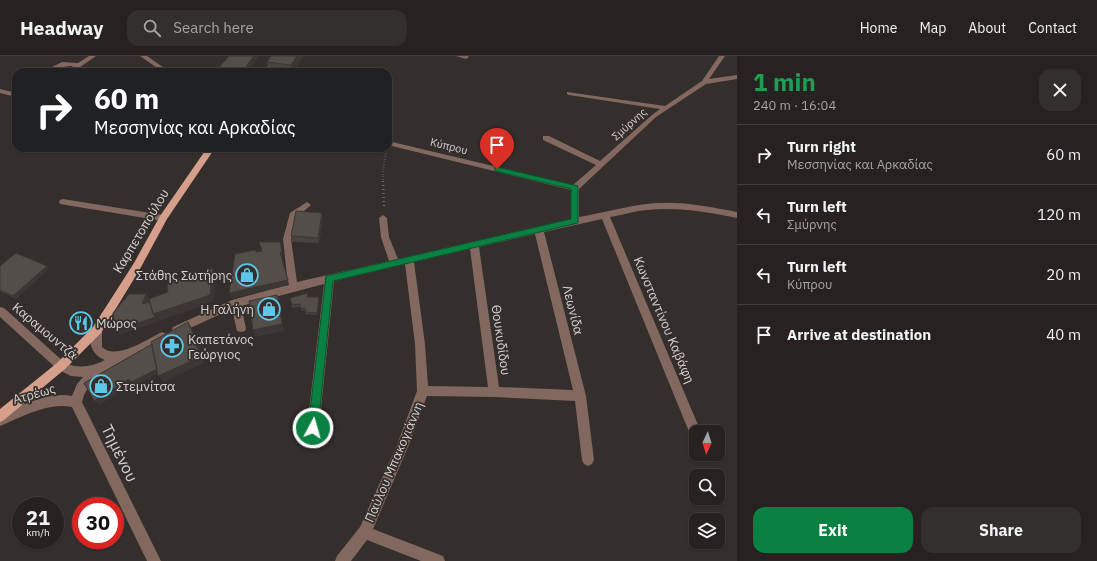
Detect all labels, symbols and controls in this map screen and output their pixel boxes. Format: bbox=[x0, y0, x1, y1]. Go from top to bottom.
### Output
search box bbox=[127, 10, 407, 46]
text: Headway bbox=[20, 16, 103, 40]
icon: search bbox=[141, 17, 163, 39]
text: Search here bbox=[173, 18, 254, 37]
text: Home bbox=[860, 19, 897, 37]
text: Map bbox=[919, 19, 946, 37]
text: About bbox=[968, 19, 1006, 37]
text: Contact bbox=[1028, 19, 1077, 37]
text: 1 min bbox=[753, 66, 816, 98]
button: close bbox=[1039, 69, 1081, 111]
text: 60 m bbox=[94, 80, 159, 117]
icon: right bbox=[28, 84, 80, 136]
text: 240 m · 16:04 bbox=[753, 97, 836, 114]
street label: Σμύρνης bbox=[609, 105, 649, 143]
text: Μεσσηνίας και Αρκαδίας bbox=[94, 116, 296, 139]
pin bbox=[480, 128, 514, 169]
icon: arrive bbox=[486, 134, 508, 156]
street label: Κύπρου bbox=[429, 135, 469, 157]
text: Turn right bbox=[787, 137, 856, 156]
icon: right bbox=[753, 144, 775, 166]
text: 60 m bbox=[1046, 145, 1081, 164]
text: Μεσσηνίας και Αρκαδίας bbox=[787, 156, 933, 173]
street label: Καρπετοπούλου bbox=[109, 186, 173, 276]
text: Turn left bbox=[787, 197, 847, 216]
icon: left bbox=[753, 204, 775, 226]
text: 120 m bbox=[1037, 205, 1081, 224]
text: Σμύρνης bbox=[787, 216, 837, 233]
street label: Κωνσταντίνου Καβάφη bbox=[630, 254, 698, 386]
text: Turn left bbox=[787, 257, 847, 276]
shop icon: Στάθης Σωτήρης bbox=[234, 262, 260, 288]
icon: left bbox=[753, 264, 775, 286]
text: 20 m bbox=[1046, 265, 1081, 284]
place label: Στάθης Σωτήρης bbox=[136, 267, 232, 284]
text: Κύπρου bbox=[787, 276, 832, 293]
street label: Λεωνίδα bbox=[559, 283, 587, 337]
shop icon: Η Γαλήνη bbox=[256, 296, 282, 322]
street label: Καραμουντζά bbox=[9, 299, 81, 363]
place label: Η Γαλήνη bbox=[200, 301, 254, 318]
street label: Θουκυδίδου bbox=[488, 304, 514, 376]
restaurant icon: Μώρος bbox=[68, 310, 94, 336]
place label: Μώρος bbox=[96, 315, 137, 332]
icon: arrive bbox=[753, 324, 775, 346]
text: Arrive at destination bbox=[787, 325, 931, 344]
text: 40 m bbox=[1046, 325, 1081, 344]
place label: Καπετάνος Γεώργιος bbox=[188, 331, 254, 363]
pharmacy icon: Καπετάνος Γεώργιος bbox=[159, 333, 185, 359]
shop icon: Στεμνίτσα bbox=[88, 373, 114, 399]
place label: Στεμνίτσα bbox=[116, 378, 176, 395]
street label: Ατρέως bbox=[11, 380, 57, 408]
street label: Παύλου Μπακογιάννη bbox=[361, 399, 427, 525]
position arrow bbox=[292, 407, 334, 449]
street label: Τημένου bbox=[97, 421, 143, 485]
north arrow bbox=[689, 425, 725, 461]
map controls bbox=[689, 425, 725, 549]
button: search bbox=[689, 469, 725, 505]
speed limit sign: 30 bbox=[72, 497, 124, 549]
text: 21 bbox=[26, 504, 50, 531]
button: Exit bbox=[753, 507, 913, 553]
button: Share bbox=[921, 507, 1081, 553]
button: layers bbox=[689, 513, 725, 549]
text: km/h bbox=[26, 526, 50, 539]

